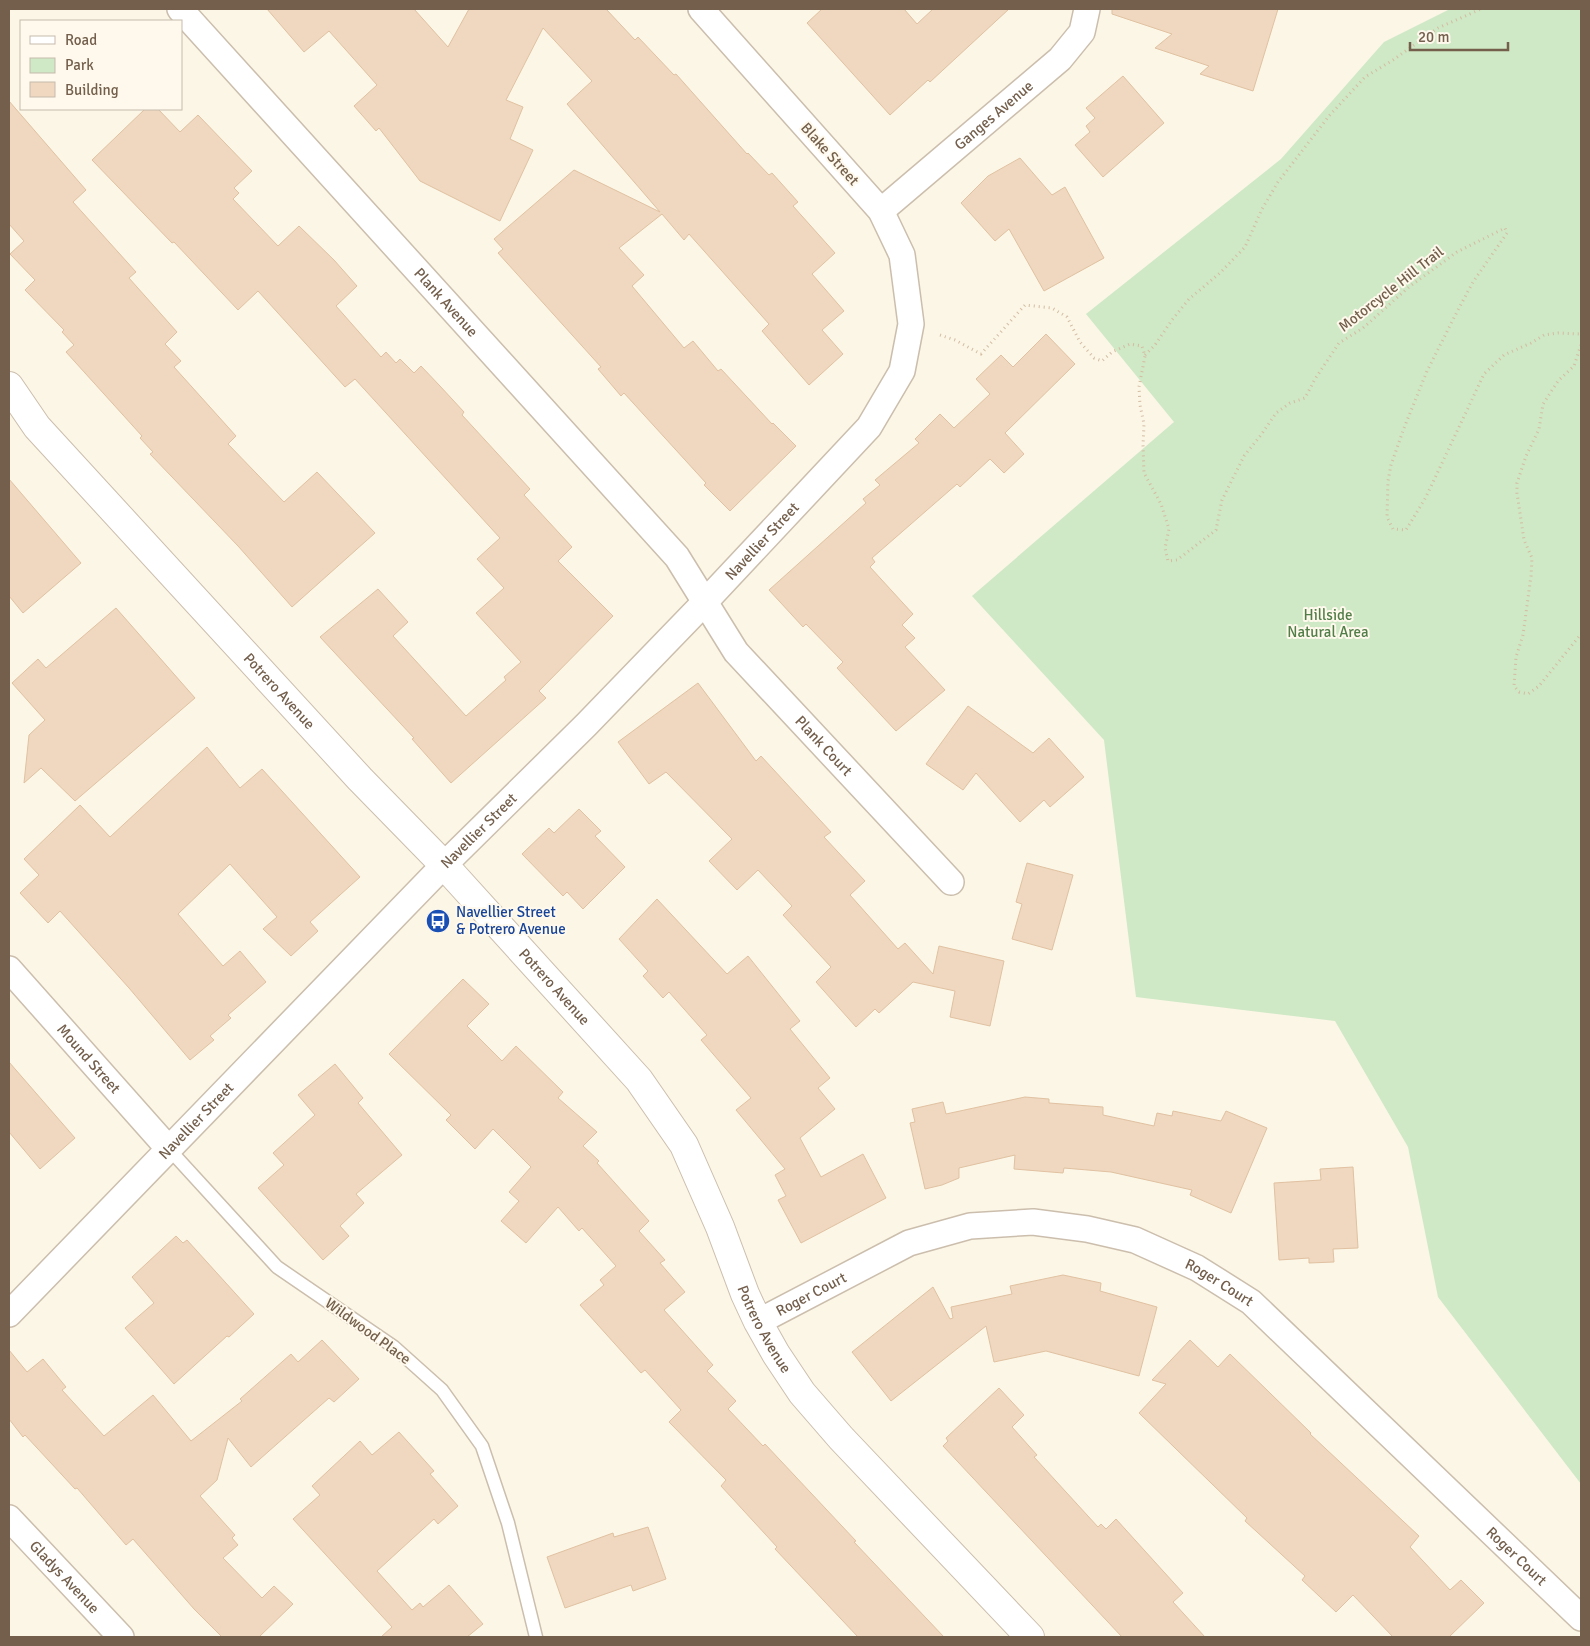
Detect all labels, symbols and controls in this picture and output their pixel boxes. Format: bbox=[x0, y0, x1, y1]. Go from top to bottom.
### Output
legend bbox=[20, 20, 182, 110]
scale bar bbox=[1410, 20, 1508, 52]
text: 20 m bbox=[1418, 28, 1449, 46]
text: Road bbox=[65, 31, 97, 49]
text: Park bbox=[65, 56, 94, 74]
street label: Ganges Avenue bbox=[951, 77, 1037, 154]
text: Building bbox=[65, 81, 119, 99]
street label: Blake Street bbox=[797, 119, 863, 189]
street label: Motorcycle Hill Trail bbox=[1335, 242, 1447, 336]
street label: Plank Avenue bbox=[410, 264, 482, 340]
street label: Navellier Street bbox=[721, 499, 803, 584]
park label: Hillside Natural Area bbox=[1287, 606, 1369, 641]
street label: Potrero Avenue bbox=[240, 649, 319, 733]
street label: Plank Court bbox=[791, 712, 856, 780]
street label: Navellier Street bbox=[437, 789, 521, 872]
place label: Navellier Street & Potrero Avenue bbox=[456, 903, 566, 938]
bus stop icon: Navellier Street & Potrero Avenue bbox=[425, 908, 451, 934]
street label: Potrero Avenue bbox=[515, 945, 594, 1029]
street label: Mound Street bbox=[53, 1020, 124, 1097]
street label: Navellier Street bbox=[155, 1079, 237, 1163]
street label: Roger Court bbox=[1182, 1255, 1257, 1310]
street label: Roger Court bbox=[773, 1268, 849, 1320]
street label: Potrero Avenue bbox=[734, 1283, 795, 1376]
street label: Wildwood Place bbox=[322, 1294, 414, 1368]
street label: Roger Court bbox=[1482, 1523, 1551, 1589]
street label: Gladys Avenue bbox=[26, 1537, 103, 1617]

